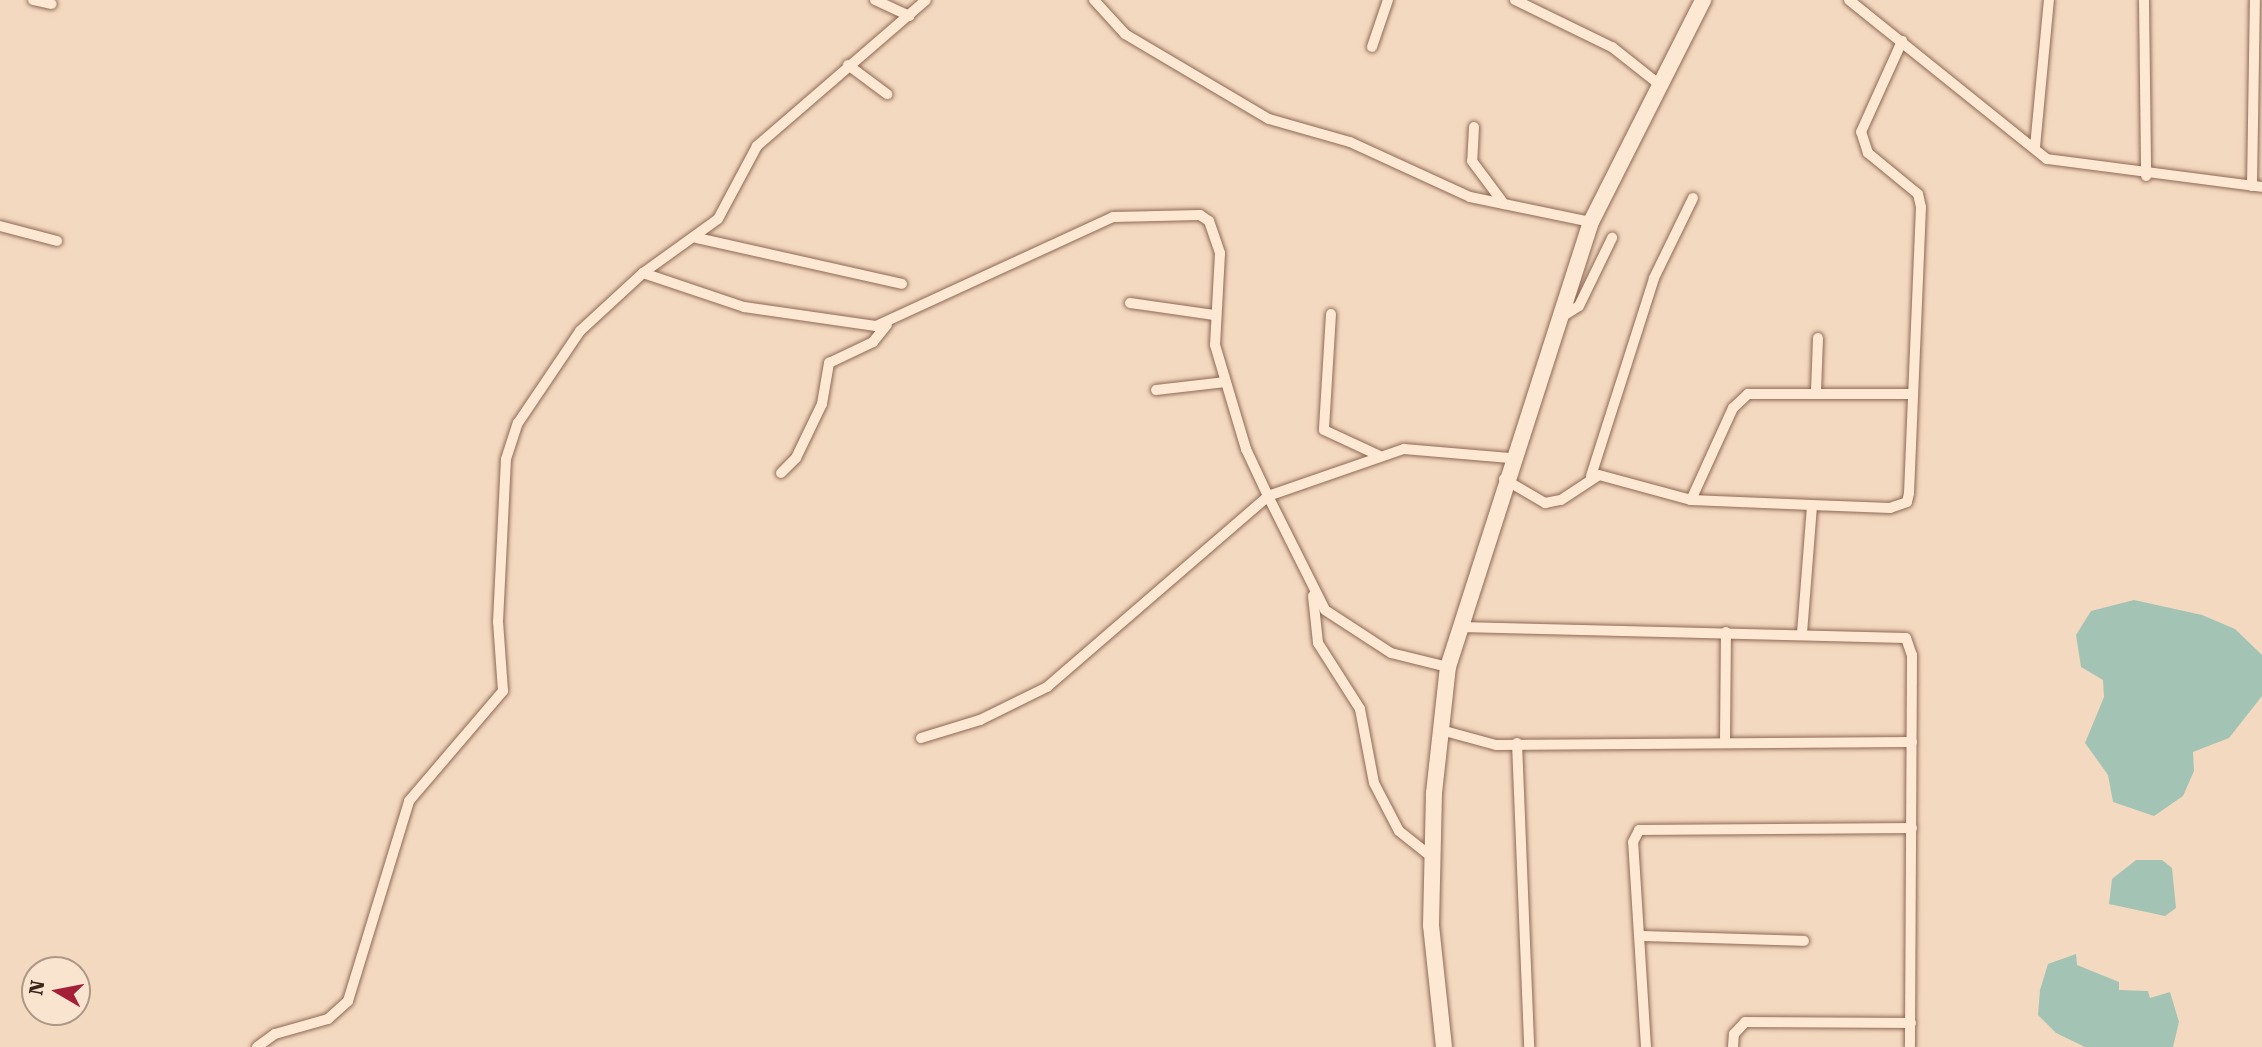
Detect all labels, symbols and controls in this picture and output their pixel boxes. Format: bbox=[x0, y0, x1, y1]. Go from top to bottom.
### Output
north arrow bbox=[21, 956, 91, 1026]
text: N bbox=[24, 978, 49, 997]

